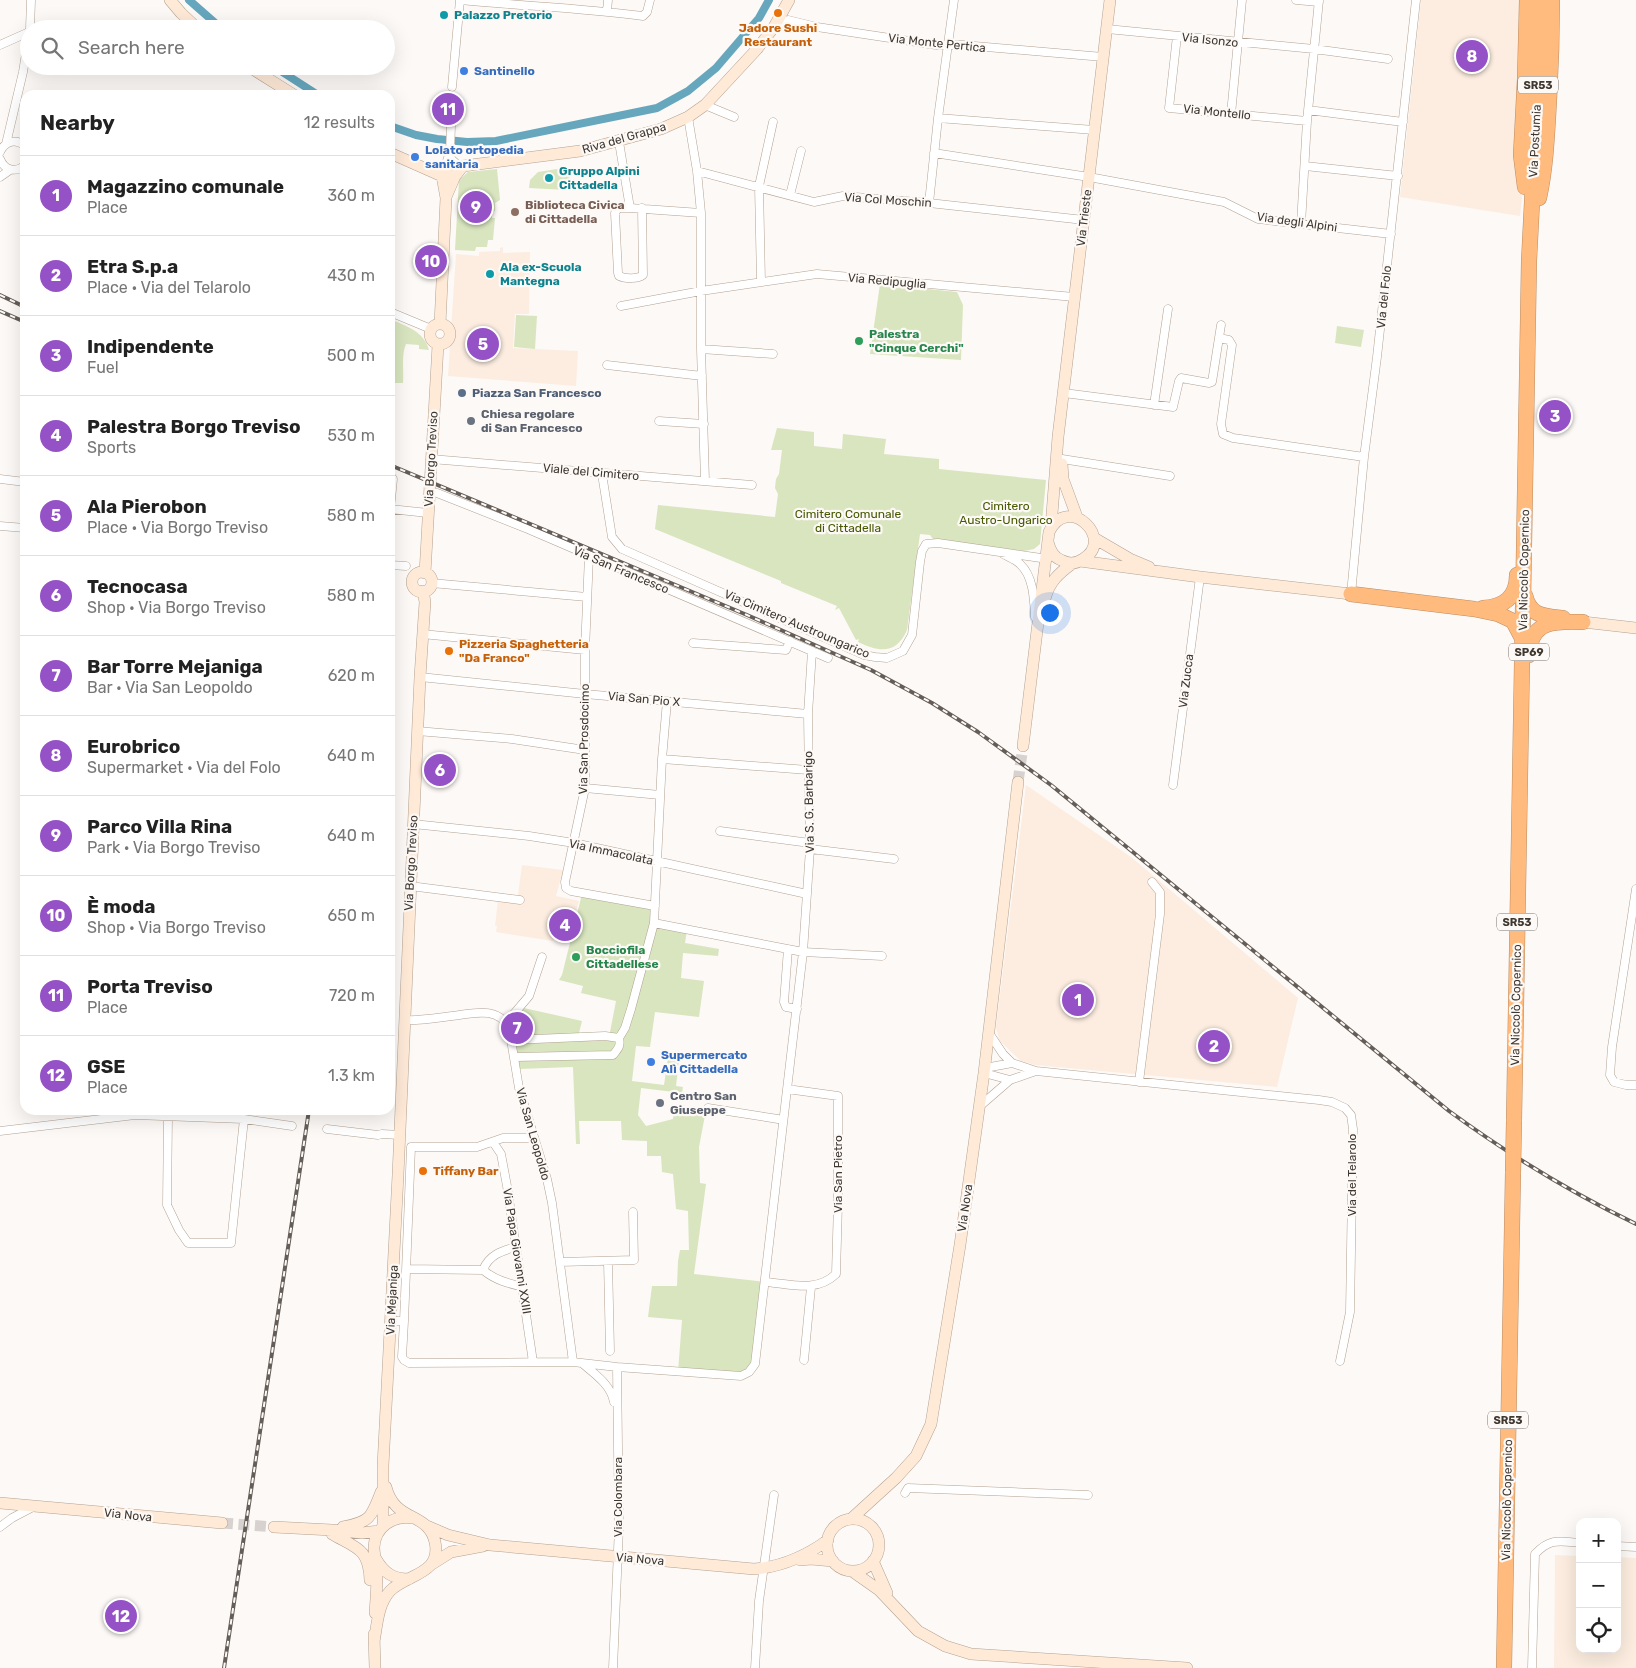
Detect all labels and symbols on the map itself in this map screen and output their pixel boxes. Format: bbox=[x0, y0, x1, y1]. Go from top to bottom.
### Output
marker: Jadore Sushi Restaurant bbox=[772, 7, 784, 19]
place label: Palazzo Pretorio bbox=[454, 8, 552, 22]
marker: Palazzo Pretorio bbox=[438, 9, 450, 21]
place label: Jadore Sushi Restaurant bbox=[739, 21, 817, 49]
street label: Via Isonzo bbox=[1181, 30, 1239, 50]
street label: Via Monte Pertica bbox=[888, 31, 986, 55]
pin: 8 bbox=[1456, 37, 1488, 75]
place label: Santinello bbox=[474, 64, 535, 78]
marker: Santinello bbox=[458, 65, 470, 77]
road number: SR53 bbox=[1518, 76, 1558, 94]
pin: 11 bbox=[432, 90, 464, 128]
street label: Via Montello bbox=[1182, 101, 1252, 123]
street label: Via Postumia bbox=[1526, 104, 1544, 178]
street label: Riva del Grappa bbox=[580, 119, 668, 157]
place label: Lolato ortopedia sanitaria bbox=[425, 143, 524, 171]
marker: Lolato ortopedia sanitaria bbox=[409, 151, 421, 163]
place label: Gruppo Alpini Cittadella bbox=[559, 164, 640, 192]
marker: Gruppo Alpini Cittadella bbox=[543, 172, 555, 184]
pin: 9 bbox=[460, 188, 492, 226]
street label: Via Trieste bbox=[1074, 188, 1094, 247]
street label: Via Col Moschin bbox=[844, 190, 932, 210]
place label: Biblioteca Civica di Cittadella bbox=[525, 198, 625, 226]
marker: Biblioteca Civica di Cittadella bbox=[509, 206, 521, 218]
street label: Via degli Alpini bbox=[1256, 209, 1338, 235]
pin: 10 bbox=[415, 242, 447, 280]
place label: Ala ex-Scuola Mantegna bbox=[500, 260, 582, 288]
street label: Via del Folo bbox=[1374, 265, 1394, 329]
marker: Ala ex-Scuola Mantegna bbox=[484, 268, 496, 280]
street label: Via Redipuglia bbox=[847, 271, 927, 291]
pin: 5 bbox=[467, 325, 499, 363]
place label: Palestra "Cinque Cerchi" bbox=[869, 327, 964, 355]
marker: Palestra "Cinque Cerchi" bbox=[853, 335, 865, 347]
place label: Piazza San Francesco bbox=[472, 386, 602, 400]
marker: Piazza San Francesco bbox=[456, 387, 468, 399]
pin: 3 bbox=[1539, 397, 1571, 435]
place label: Chiesa regolare di San Francesco bbox=[481, 407, 583, 435]
street label: Via Borgo Treviso bbox=[422, 411, 441, 507]
marker: Chiesa regolare di San Francesco bbox=[465, 415, 477, 427]
street label: Viale del Cimitero bbox=[542, 461, 640, 483]
park label: Cimitero Austro-Ungarico bbox=[959, 499, 1053, 527]
park label: Cimitero Comunale di Cittadella bbox=[795, 507, 902, 535]
street label: Via Niccolò Copernico bbox=[1516, 509, 1532, 631]
street label: Via San Francesco bbox=[571, 543, 671, 597]
street label: Via Cimitero Austroungarico bbox=[722, 587, 872, 661]
your location bbox=[1037, 600, 1063, 626]
place label: Pizzeria Spaghetteria "Da Franco" bbox=[459, 637, 589, 665]
road number: SP69 bbox=[1509, 644, 1549, 660]
marker: Pizzeria Spaghetteria "Da Franco" bbox=[443, 645, 455, 657]
street label: Via Zucca bbox=[1176, 653, 1196, 709]
street label: Via San Prosdocimo bbox=[576, 683, 592, 795]
street label: Via San Pio X bbox=[607, 689, 681, 709]
pin: 6 bbox=[424, 751, 456, 789]
street label: Via S. G. Barbarigo bbox=[801, 751, 817, 853]
street label: Via Borgo Treviso bbox=[402, 815, 421, 911]
street label: Via Immacolata bbox=[568, 836, 654, 868]
pin: 4 bbox=[549, 906, 581, 944]
road number: SR53 bbox=[1497, 914, 1537, 930]
place label: Bocciofila Cittadellese bbox=[586, 943, 659, 971]
street label: Via Niccolò Copernico bbox=[1508, 944, 1524, 1066]
marker: Bocciofila Cittadellese bbox=[570, 951, 582, 963]
pin: 1 bbox=[1062, 981, 1094, 1019]
pin: 7 bbox=[501, 1009, 533, 1047]
pin: 2 bbox=[1198, 1027, 1230, 1065]
place label: Supermercato Alì Cittadella bbox=[661, 1048, 747, 1076]
marker: Supermercato Alì Cittadella bbox=[645, 1056, 657, 1068]
street label: Via San Leopoldo bbox=[513, 1086, 553, 1182]
place label: Centro San Giuseppe bbox=[670, 1089, 737, 1117]
marker: Centro San Giuseppe bbox=[654, 1097, 666, 1109]
street label: Via del Telarolo bbox=[1345, 1133, 1359, 1216]
street label: Via San Pietro bbox=[831, 1135, 845, 1213]
place label: Tiffany Bar bbox=[433, 1164, 499, 1178]
marker: Tiffany Bar bbox=[417, 1165, 429, 1177]
street label: Via Nova bbox=[955, 1183, 975, 1233]
street label: Via Papa Giovanni XXIII bbox=[500, 1187, 534, 1315]
street label: Via Mejaniga bbox=[383, 1265, 401, 1335]
road number: SR53 bbox=[1488, 1412, 1528, 1428]
street label: Via Niccolò Copernico bbox=[1499, 1439, 1515, 1561]
street label: Via Colombara bbox=[611, 1457, 625, 1537]
street label: Via Nova bbox=[103, 1506, 153, 1524]
street label: Via Nova bbox=[615, 1550, 665, 1568]
pin: 12 bbox=[105, 1597, 137, 1635]

